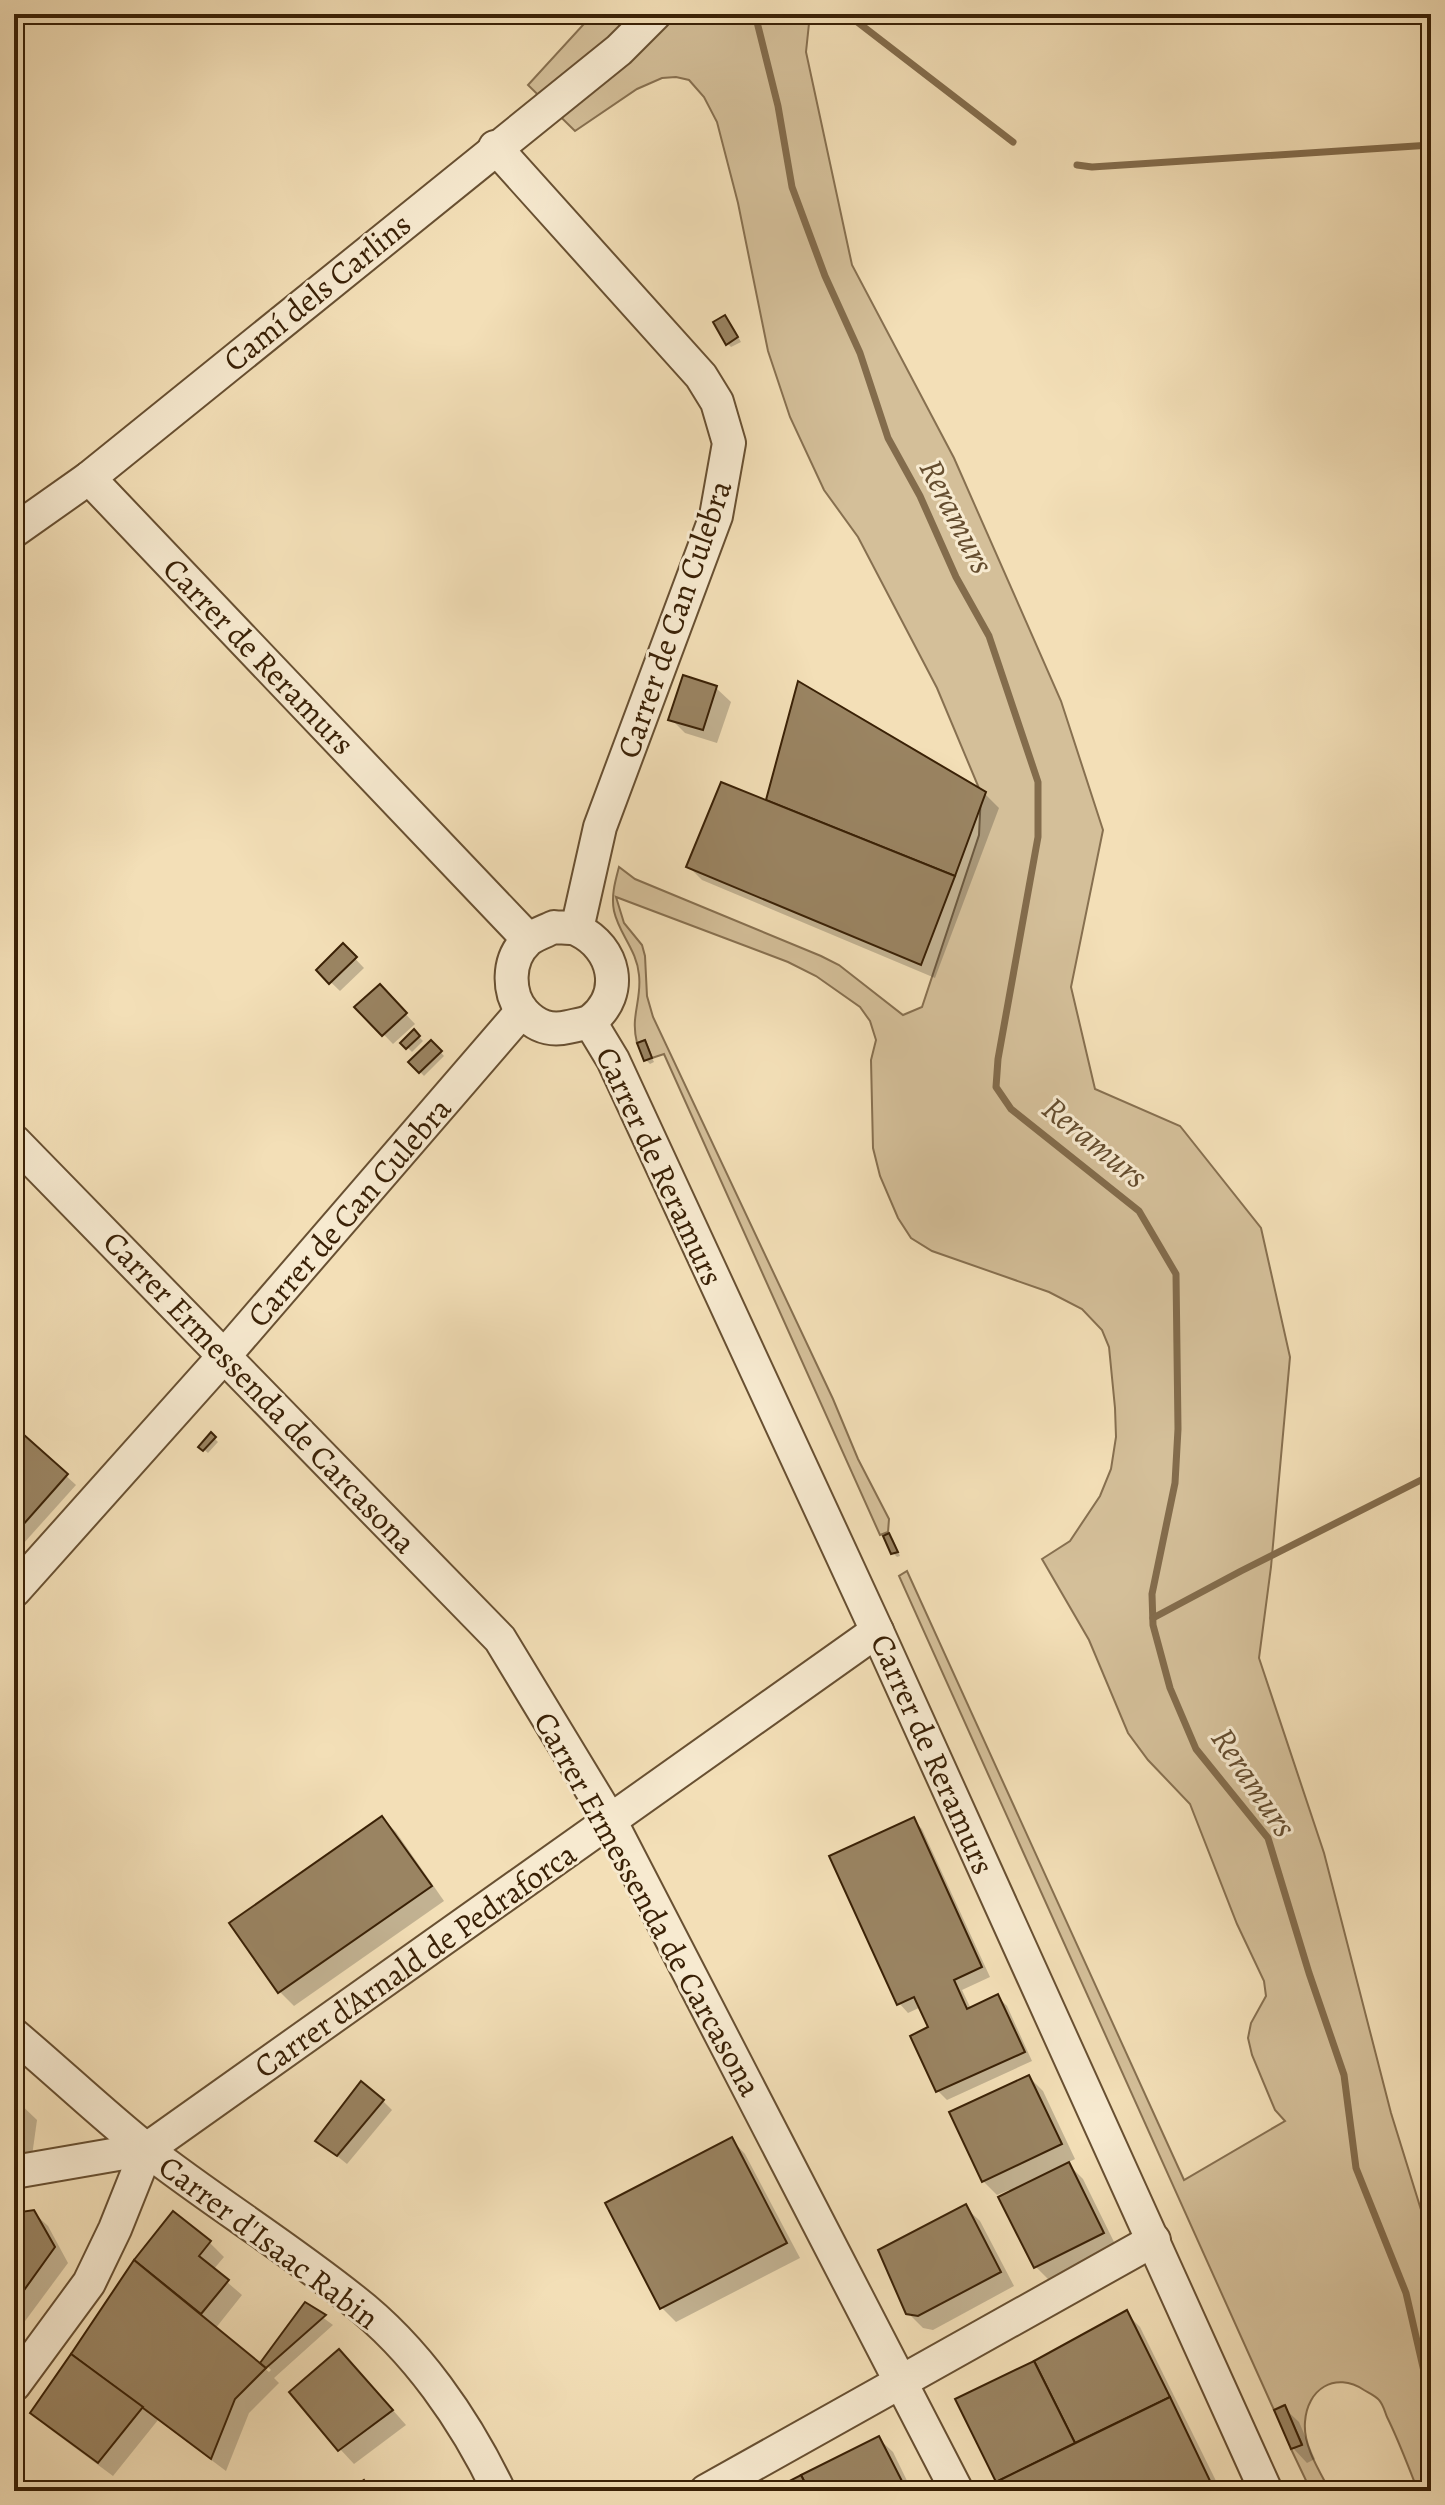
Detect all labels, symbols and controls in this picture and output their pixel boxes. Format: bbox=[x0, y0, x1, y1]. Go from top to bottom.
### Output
street label: Camí dels Carlins bbox=[214, 203, 420, 381]
water label: Reramurs bbox=[908, 450, 1006, 582]
street label: Carrer de Can Culebra bbox=[606, 474, 742, 764]
street label: Carrer de Reramurs bbox=[153, 548, 365, 764]
street label: Carrer de Reramurs bbox=[585, 1039, 735, 1293]
water label: Reramurs bbox=[1032, 1085, 1158, 1199]
street label: Carrer de Can Culebra bbox=[237, 1088, 461, 1336]
street label: Carrer Ermessenda de Carcasona bbox=[94, 1221, 426, 1563]
street label: Carrer de Reramurs bbox=[860, 1627, 1006, 1881]
street label: Carrer Ermessenda de Carcasona bbox=[524, 1704, 772, 2104]
water label: Reramurs bbox=[1200, 1718, 1308, 1847]
street label: Carrer d'Arnald de Pedraforca bbox=[245, 1832, 585, 2088]
street label: Carrer d'Isaac Rabin bbox=[150, 2145, 388, 2339]

